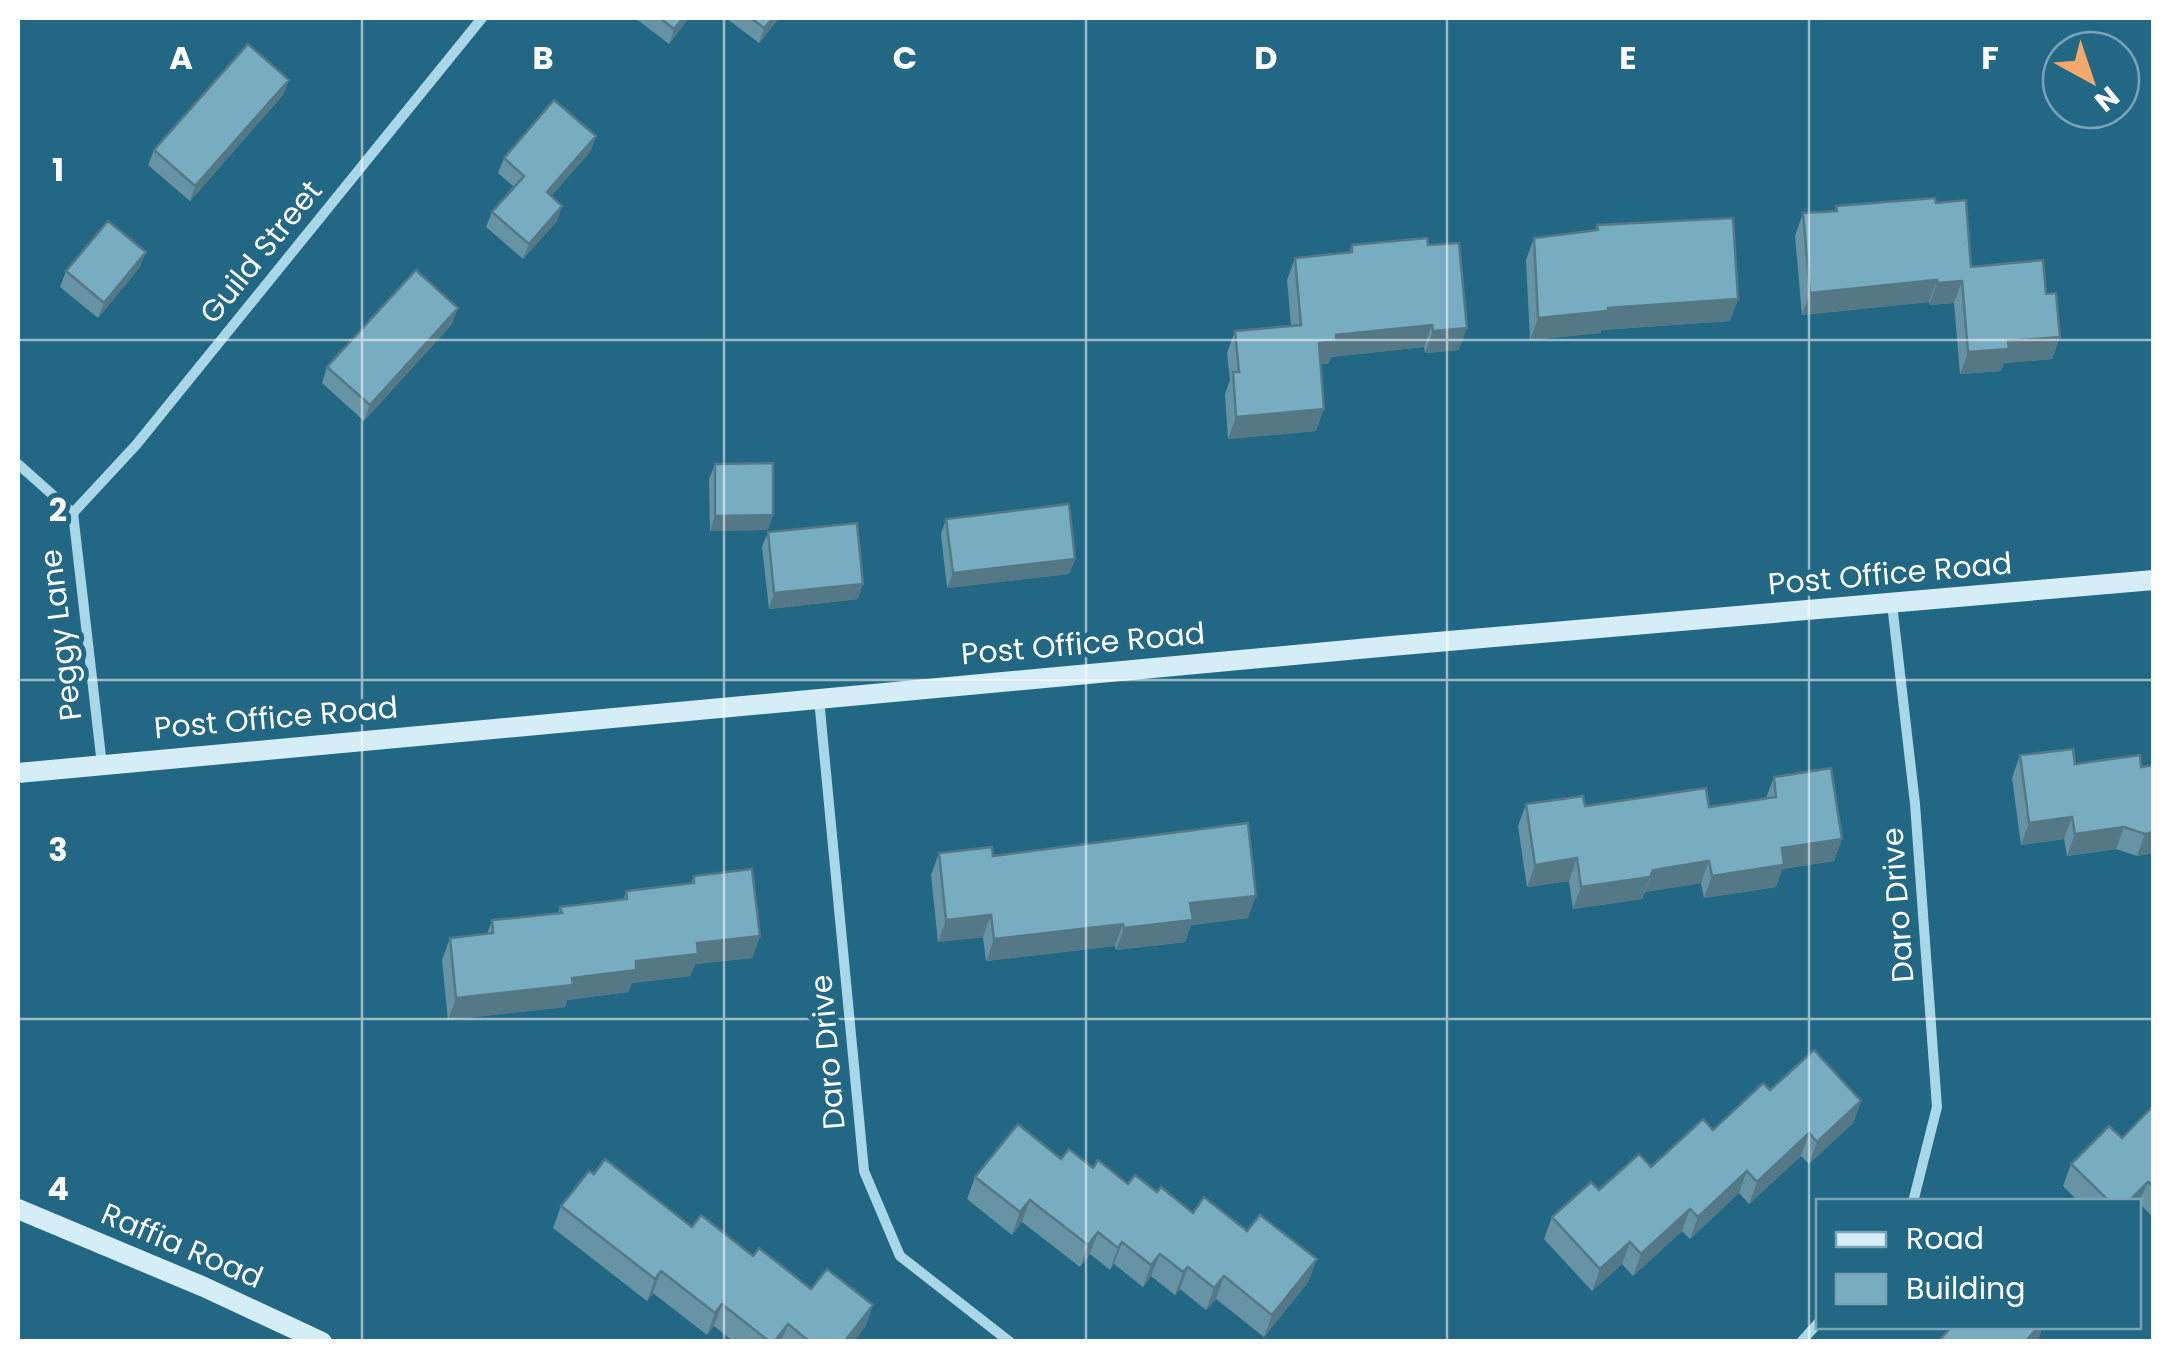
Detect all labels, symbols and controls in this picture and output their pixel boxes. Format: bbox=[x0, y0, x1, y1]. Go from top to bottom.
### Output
north arrow bbox=[2041, 30, 2141, 130]
text: A bbox=[169, 35, 193, 80]
text: B bbox=[532, 35, 554, 80]
text: C bbox=[893, 35, 917, 80]
text: D bbox=[1254, 35, 1278, 80]
text: E bbox=[1619, 35, 1637, 80]
text: F bbox=[1981, 35, 1999, 80]
text: N bbox=[2086, 77, 2127, 120]
text: 1 bbox=[52, 147, 64, 192]
street label: Guild Street bbox=[189, 171, 332, 333]
text: 2 bbox=[49, 487, 67, 532]
street label: Post Office Road bbox=[1766, 541, 2014, 606]
street label: Peggy Lane bbox=[29, 547, 92, 723]
street label: Post Office Road bbox=[959, 611, 1207, 676]
street label: Post Office Road bbox=[152, 685, 400, 750]
street label: Daro Drive bbox=[1871, 826, 1924, 984]
text: 3 bbox=[48, 827, 68, 872]
street label: Daro Drive bbox=[799, 973, 856, 1131]
text: 4 bbox=[47, 1166, 69, 1211]
street label: Raffia Road bbox=[95, 1192, 270, 1299]
legend bbox=[1816, 1199, 2141, 1329]
text: Road bbox=[1906, 1217, 1984, 1260]
text: Building bbox=[1906, 1267, 2026, 1310]

